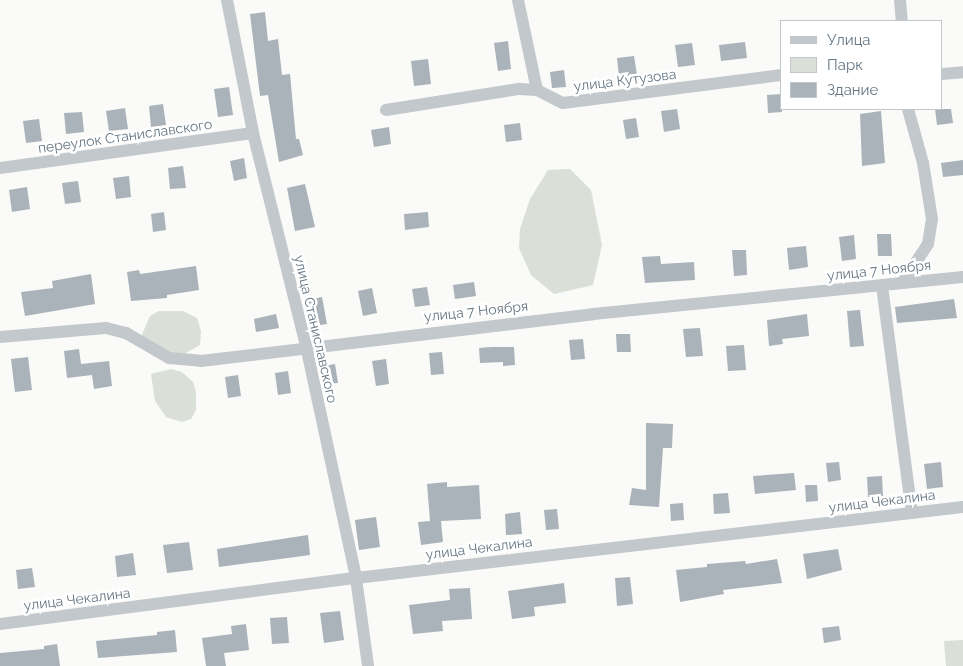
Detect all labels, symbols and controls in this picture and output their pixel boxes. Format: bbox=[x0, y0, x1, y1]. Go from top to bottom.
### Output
legend bbox=[780, 20, 943, 110]
text: Улица bbox=[827, 31, 871, 49]
text: Парк bbox=[827, 56, 863, 74]
street label: улица Кутузова bbox=[573, 65, 677, 95]
text: Здание bbox=[827, 81, 878, 99]
street label: переулок Станиславского bbox=[37, 115, 213, 157]
street label: улица Станиславского bbox=[291, 253, 341, 405]
street label: улица 7 Ноября bbox=[826, 256, 932, 284]
street label: улица 7 Ноября bbox=[423, 297, 529, 325]
street label: улица Чекалина bbox=[828, 486, 936, 516]
street label: улица Чекалина bbox=[425, 533, 533, 563]
street label: улица Чекалина bbox=[23, 584, 131, 614]

